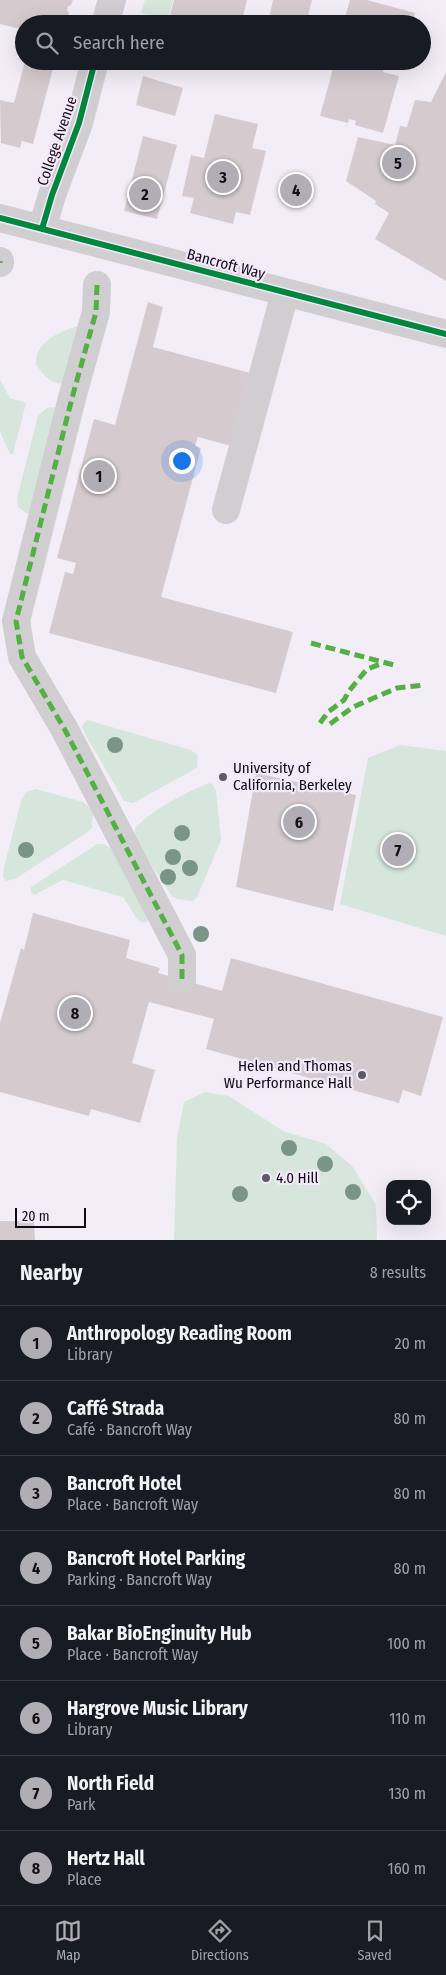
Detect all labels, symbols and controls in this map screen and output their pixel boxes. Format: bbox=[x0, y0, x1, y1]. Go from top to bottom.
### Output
search box bbox=[15, 15, 431, 70]
icon: search bbox=[33, 29, 61, 57]
text: Search here bbox=[73, 31, 165, 54]
street label: College Avenue bbox=[33, 94, 81, 188]
pin: 5 bbox=[382, 144, 414, 182]
pin: 3 bbox=[207, 158, 239, 196]
pin: 4 bbox=[280, 171, 312, 209]
pin: 2 bbox=[129, 175, 161, 213]
street label: Bancroft Way bbox=[185, 245, 267, 283]
your location bbox=[169, 448, 195, 474]
pin: 1 bbox=[83, 457, 115, 495]
place label: University of California, Berkeley bbox=[233, 759, 352, 794]
marker: University of California, Berkeley bbox=[217, 771, 229, 783]
pin: 6 bbox=[283, 803, 315, 841]
pin: 7 bbox=[382, 831, 414, 869]
pin: 8 bbox=[59, 994, 91, 1032]
place label: Helen and Thomas Wu Performance Hall bbox=[224, 1057, 352, 1092]
marker: Helen and Thomas Wu Performance Hall bbox=[356, 1069, 368, 1081]
place label: 4.0 Hill bbox=[276, 1169, 318, 1187]
marker: 4.0 Hill bbox=[260, 1172, 272, 1184]
map controls bbox=[386, 1180, 431, 1225]
button: locate bbox=[386, 1180, 431, 1225]
scale bar bbox=[15, 1205, 86, 1228]
text: 20 m bbox=[22, 1208, 50, 1225]
text: Nearby bbox=[20, 1260, 82, 1286]
text: 8 results bbox=[370, 1263, 426, 1282]
text: Anthropology Reading Room bbox=[67, 1322, 292, 1345]
text: 1 bbox=[33, 1334, 39, 1353]
text: 20 m bbox=[395, 1334, 426, 1353]
text: Library bbox=[67, 1345, 112, 1364]
text: Caffé Strada bbox=[67, 1397, 164, 1420]
text: 2 bbox=[32, 1409, 40, 1428]
text: 80 m bbox=[394, 1409, 426, 1428]
text: Café · Bancroft Way bbox=[67, 1420, 192, 1439]
text: Bancroft Hotel bbox=[67, 1472, 182, 1495]
text: 3 bbox=[32, 1484, 40, 1503]
text: 80 m bbox=[394, 1484, 426, 1503]
text: Place · Bancroft Way bbox=[67, 1495, 198, 1514]
text: Bancroft Hotel Parking bbox=[67, 1547, 245, 1570]
text: 4 bbox=[32, 1559, 40, 1578]
text: 80 m bbox=[394, 1559, 426, 1578]
text: Parking · Bancroft Way bbox=[67, 1570, 212, 1589]
text: Bakar BioEnginuity Hub bbox=[67, 1622, 252, 1645]
text: 5 bbox=[32, 1634, 40, 1653]
text: 100 m bbox=[387, 1634, 426, 1653]
text: Place · Bancroft Way bbox=[67, 1645, 198, 1664]
text: Hargrove Music Library bbox=[67, 1697, 248, 1720]
text: 6 bbox=[32, 1709, 40, 1728]
text: 110 m bbox=[389, 1709, 426, 1728]
text: Library bbox=[67, 1720, 112, 1739]
text: North Field bbox=[67, 1772, 154, 1795]
text: 7 bbox=[33, 1784, 39, 1803]
text: 130 m bbox=[388, 1784, 426, 1803]
text: Park bbox=[67, 1795, 95, 1814]
text: Hertz Hall bbox=[67, 1847, 145, 1870]
text: 8 bbox=[32, 1859, 40, 1878]
text: 160 m bbox=[387, 1859, 426, 1878]
text: Place bbox=[67, 1870, 102, 1889]
tab: Map bbox=[54, 1917, 82, 1964]
tab: Directions bbox=[191, 1917, 249, 1964]
tab: Saved bbox=[357, 1917, 392, 1964]

